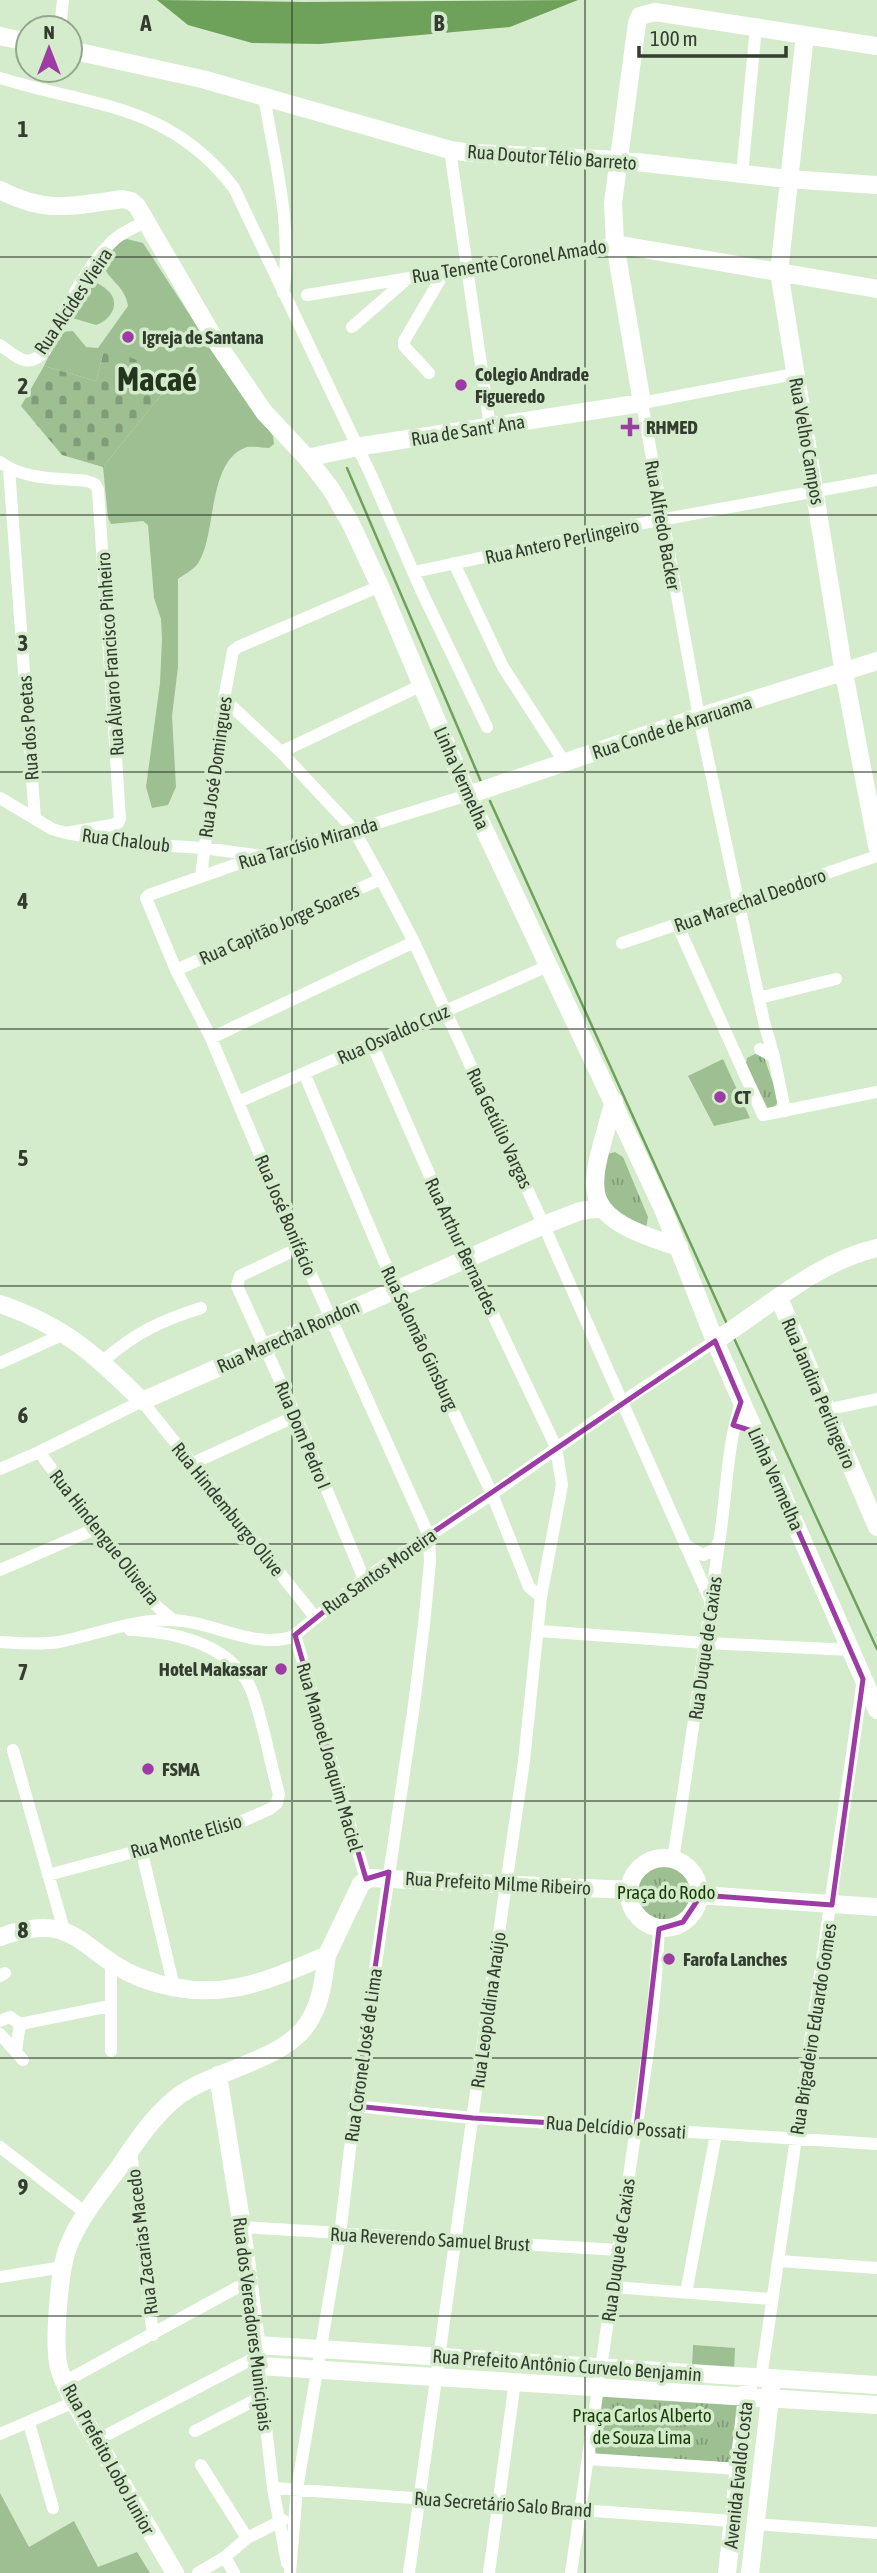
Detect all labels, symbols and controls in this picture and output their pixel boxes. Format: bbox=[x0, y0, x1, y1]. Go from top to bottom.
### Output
text: A bbox=[139, 10, 152, 36]
text: B bbox=[434, 10, 445, 36]
north arrow bbox=[14, 14, 84, 84]
scale bar bbox=[639, 14, 786, 58]
text: N bbox=[43, 21, 55, 43]
text: 100 m bbox=[650, 26, 698, 50]
text: 1 bbox=[18, 116, 29, 142]
street label: Rua Doutor Télio Barreto bbox=[466, 140, 638, 174]
street label: Rua Tenente Coronel Amado bbox=[410, 235, 608, 287]
street label: Rua Alcides Vieira bbox=[29, 244, 117, 358]
place label: Igreja de Santana bbox=[142, 326, 264, 348]
marker: Igreja de Santana bbox=[120, 329, 136, 345]
district label: Macaé bbox=[117, 360, 197, 398]
place label: Colegio Andrade Figueredo bbox=[475, 363, 590, 407]
text: 2 bbox=[18, 373, 28, 399]
street label: Rua Velho Campos bbox=[785, 376, 829, 507]
marker: Colegio Andrade Figueredo bbox=[453, 377, 469, 393]
street label: Rua de Sant' Ana bbox=[410, 410, 526, 450]
place label: RHMED bbox=[646, 416, 698, 438]
marker: RHMED bbox=[620, 417, 640, 437]
street label: Rua Alfredo Backer bbox=[641, 458, 685, 592]
street label: Rua Antero Perlingeiro bbox=[483, 514, 641, 568]
street label: Rua Álvaro Francisco Pinheiro bbox=[92, 551, 128, 757]
text: 3 bbox=[18, 630, 28, 656]
street label: Rua dos Poetas bbox=[13, 675, 43, 781]
street label: Rua Conde de Araruama bbox=[589, 691, 755, 763]
street label: Rua José Domingues bbox=[194, 695, 236, 839]
street label: Linha Vermelha bbox=[430, 723, 494, 833]
street label: Rua Tarcísio Miranda bbox=[236, 813, 380, 873]
street label: Rua Chaloub bbox=[81, 824, 171, 856]
street label: Rua Marechal Deodoro bbox=[671, 864, 829, 936]
street label: Rua Capitão Jorge Soares bbox=[196, 879, 363, 969]
text: 4 bbox=[17, 888, 29, 914]
street label: Rua Osvaldo Cruz bbox=[334, 999, 452, 1068]
street label: Rua Getúlio Vargas bbox=[462, 1064, 538, 1192]
place label: CT bbox=[734, 1086, 752, 1108]
marker: CT bbox=[712, 1089, 728, 1105]
text: 5 bbox=[18, 1145, 29, 1171]
street label: Rua José Bonifácio bbox=[251, 1151, 321, 1279]
street label: Rua Arthur Bernardes bbox=[421, 1174, 503, 1318]
street label: Rua Salomão Ginsburg bbox=[377, 1262, 463, 1414]
street label: Rua Marechal Rondon bbox=[213, 1295, 363, 1377]
street label: Rua Jandira Perlingeiro bbox=[777, 1314, 861, 1472]
street label: Rua Dom Pedro I bbox=[270, 1378, 336, 1492]
text: 6 bbox=[18, 1402, 29, 1428]
street label: Linha Vermelha bbox=[744, 1424, 808, 1534]
street label: Rua Hindemburgo Olive bbox=[167, 1438, 289, 1580]
street label: Rua Hindengue Oliveira bbox=[45, 1465, 165, 1609]
street label: Rua Santos Moreira bbox=[318, 1524, 440, 1618]
street label: Rua Duque de Caxias bbox=[684, 1575, 726, 1721]
place label: Hotel Makassar bbox=[159, 1658, 267, 1680]
text: 7 bbox=[18, 1659, 28, 1685]
street label: Rua Manoel Joaquim Maciel bbox=[292, 1660, 368, 1854]
marker: Hotel Makassar bbox=[273, 1661, 289, 1677]
place label: FSMA bbox=[162, 1758, 200, 1780]
marker: FSMA bbox=[140, 1761, 156, 1777]
street label: Rua Monte Elisio bbox=[128, 1810, 244, 1862]
street label: Rua Prefeito Milme Ribeiro bbox=[404, 1867, 592, 1899]
park label: Praça do Rodo bbox=[617, 1881, 715, 1903]
text: 8 bbox=[18, 1917, 29, 1943]
street label: Rua Brigadeiro Eduardo Gomes bbox=[785, 1921, 841, 2136]
street label: Rua Leopoldina Araújo bbox=[466, 1930, 510, 2090]
place label: Farofa Lanches bbox=[683, 1948, 788, 1970]
marker: Farofa Lanches bbox=[661, 1951, 677, 1967]
street label: Rua Coronel José de Lima bbox=[340, 1967, 386, 2143]
street label: Rua Delcídio Possati bbox=[545, 2111, 687, 2143]
street label: Rua Zacarias Macedo bbox=[122, 2168, 162, 2316]
text: 9 bbox=[18, 2174, 29, 2200]
street label: Rua Duque de Caxias bbox=[597, 2177, 639, 2323]
street label: Rua dos Vereadores Municipais bbox=[229, 2216, 277, 2432]
street label: Rua Reverendo Samuel Brust bbox=[329, 2223, 531, 2255]
street label: Rua Prefeito Antônio Curvelo Benjamin bbox=[432, 2345, 702, 2385]
street label: Rua Prefeito Lobo Junior bbox=[58, 2380, 160, 2539]
street label: Avenida Evaldo Costa bbox=[719, 2400, 757, 2550]
park label: Praça Carlos Alberto de Souza Lima bbox=[572, 2404, 712, 2448]
street label: Rua Secretário Salo Brand bbox=[413, 2487, 593, 2521]

